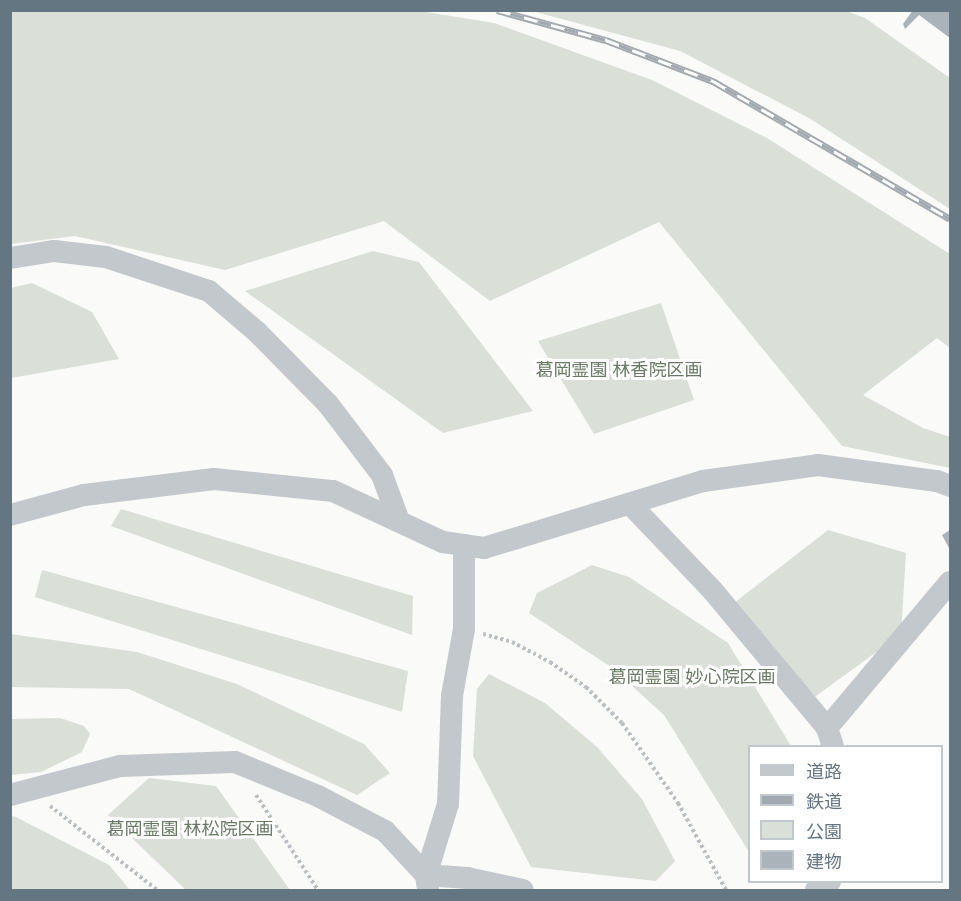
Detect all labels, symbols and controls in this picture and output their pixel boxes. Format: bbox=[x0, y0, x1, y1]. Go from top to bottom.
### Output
park label: 葛岡霊園 林香院区画 bbox=[535, 359, 703, 381]
park label: 葛岡霊園 妙心院区画 bbox=[608, 666, 776, 688]
legend bbox=[748, 745, 943, 883]
text: 道路 bbox=[806, 762, 842, 782]
text: 鉄道 bbox=[806, 792, 842, 812]
park label: 葛岡霊園 林松院区画 bbox=[106, 818, 274, 840]
text: 公園 bbox=[806, 822, 842, 842]
text: 建物 bbox=[806, 852, 842, 872]

